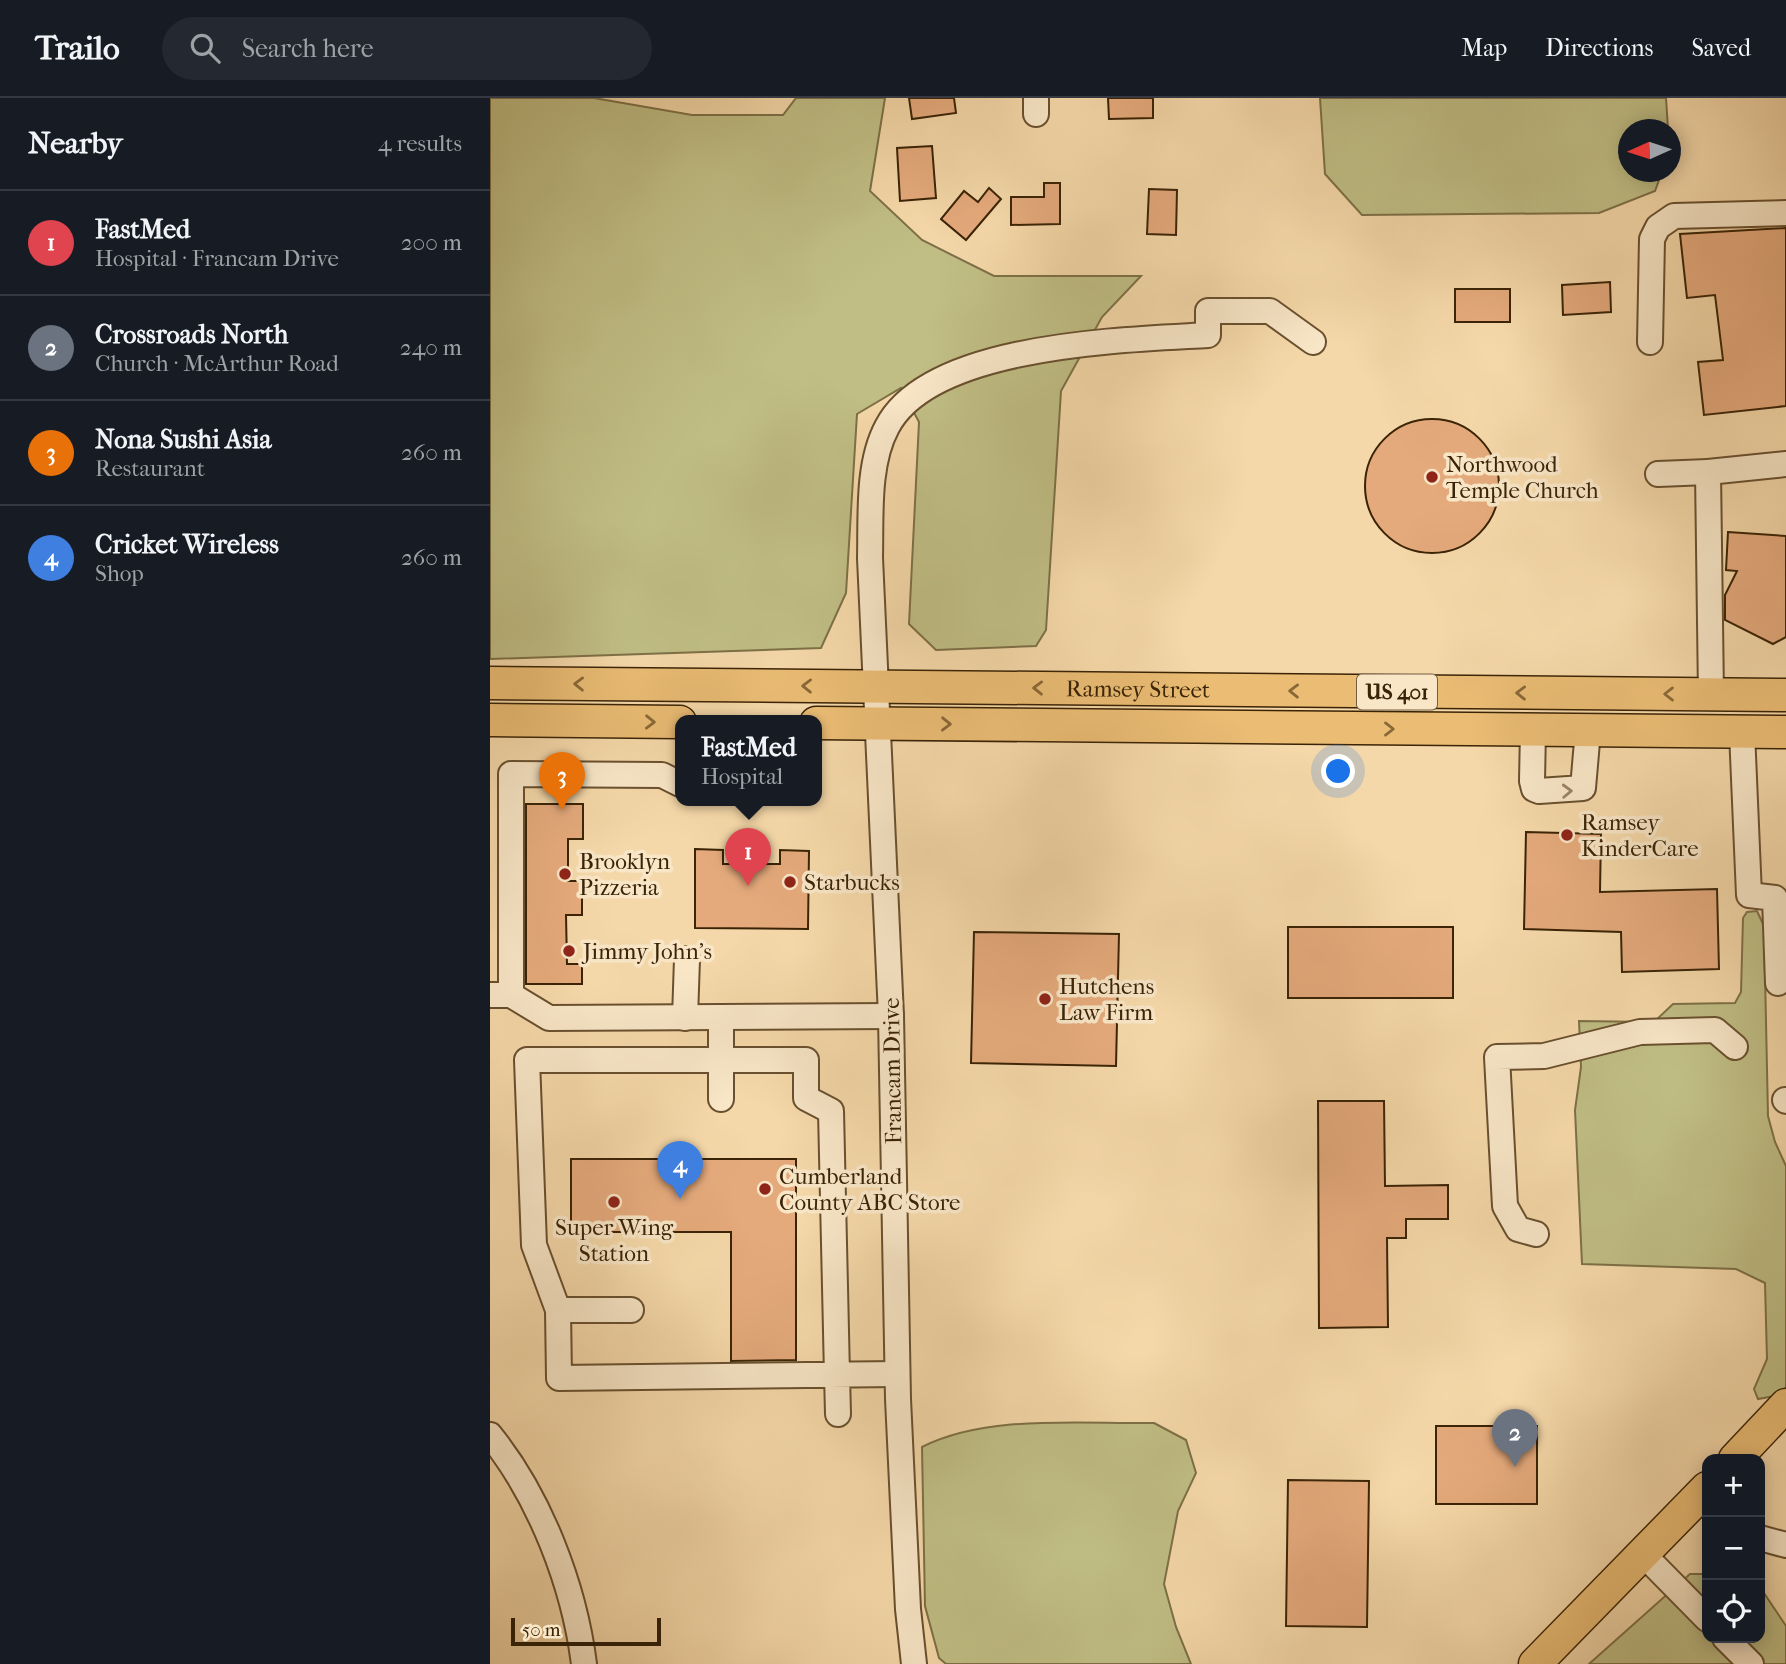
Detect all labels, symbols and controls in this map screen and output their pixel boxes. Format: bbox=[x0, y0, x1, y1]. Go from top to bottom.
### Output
search box bbox=[162, 17, 652, 80]
text: Trailo bbox=[35, 29, 120, 68]
icon: search bbox=[186, 29, 224, 67]
text: Search here bbox=[242, 33, 374, 64]
text: Map bbox=[1461, 34, 1507, 62]
text: Directions bbox=[1545, 34, 1653, 62]
text: Saved bbox=[1691, 34, 1751, 62]
north arrow bbox=[1618, 119, 1681, 182]
text: Nearby bbox=[28, 126, 123, 161]
text: 4 results bbox=[378, 130, 462, 157]
text: FastMed bbox=[95, 214, 190, 245]
text: 1 bbox=[47, 229, 55, 256]
text: 200 m bbox=[401, 229, 462, 256]
text: Hospital · Francam Drive bbox=[95, 245, 339, 272]
text: Crossroads North bbox=[95, 319, 288, 350]
text: 2 bbox=[45, 334, 57, 361]
text: 240 m bbox=[400, 334, 462, 361]
text: Church · McArthur Road bbox=[95, 350, 339, 377]
text: Nona Sushi Asia bbox=[95, 424, 272, 455]
text: 3 bbox=[46, 439, 56, 466]
text: 260 m bbox=[401, 439, 462, 466]
place label: Northwood Temple Church bbox=[1446, 451, 1599, 504]
text: Restaurant bbox=[95, 455, 205, 482]
marker: Northwood Temple Church bbox=[1424, 469, 1440, 485]
text: Cricket Wireless bbox=[95, 529, 279, 560]
text: 4 bbox=[44, 544, 58, 571]
text: 260 m bbox=[401, 544, 462, 571]
text: Shop bbox=[95, 560, 144, 587]
road number: US 401 bbox=[1357, 674, 1437, 710]
street label: Ramsey Street bbox=[1066, 675, 1210, 704]
one-way arrow bbox=[573, 676, 584, 692]
one-way arrow bbox=[801, 678, 811, 694]
one-way arrow bbox=[1032, 681, 1043, 696]
one-way arrow bbox=[1288, 683, 1298, 699]
one-way arrow bbox=[1515, 685, 1526, 701]
one-way arrow bbox=[1663, 686, 1674, 702]
one-way arrow bbox=[645, 714, 656, 730]
popup bbox=[675, 715, 822, 806]
one-way arrow bbox=[941, 717, 952, 732]
one-way arrow bbox=[1384, 721, 1395, 737]
text: FastMed bbox=[701, 732, 796, 763]
pin: 3 bbox=[539, 752, 585, 810]
your location bbox=[1321, 754, 1355, 788]
text: Hospital bbox=[701, 763, 783, 790]
one-way arrow bbox=[1562, 783, 1573, 799]
place label: Ramsey KinderCare bbox=[1581, 809, 1699, 862]
marker: Ramsey KinderCare bbox=[1559, 827, 1575, 843]
pin: 1 bbox=[725, 828, 771, 886]
place label: Brooklyn Pizzeria bbox=[579, 848, 671, 901]
marker: Brooklyn Pizzeria bbox=[557, 866, 573, 882]
place label: Starbucks bbox=[804, 869, 900, 896]
marker: Starbucks bbox=[782, 874, 798, 890]
place label: Jimmy John's bbox=[581, 938, 712, 965]
marker: Jimmy John's bbox=[561, 943, 577, 959]
place label: Hutchens Law Firm bbox=[1059, 973, 1154, 1026]
marker: Hutchens Law Firm bbox=[1037, 991, 1053, 1007]
street label: Francam Drive bbox=[878, 997, 907, 1145]
pin: 4 bbox=[657, 1141, 703, 1199]
place label: Cumberland County ABC Store bbox=[779, 1163, 960, 1216]
marker: Cumberland County ABC Store bbox=[757, 1181, 773, 1197]
marker: Super Wing Station bbox=[606, 1194, 622, 1210]
place label: Super Wing Station bbox=[555, 1214, 674, 1267]
pin: 2 bbox=[1492, 1409, 1538, 1467]
map controls bbox=[1702, 1454, 1765, 1643]
button: + bbox=[1702, 1454, 1765, 1517]
button: − bbox=[1702, 1517, 1765, 1580]
button: locate bbox=[1702, 1580, 1765, 1643]
scale bar bbox=[511, 1615, 662, 1647]
text: 50 m bbox=[522, 1619, 561, 1641]

